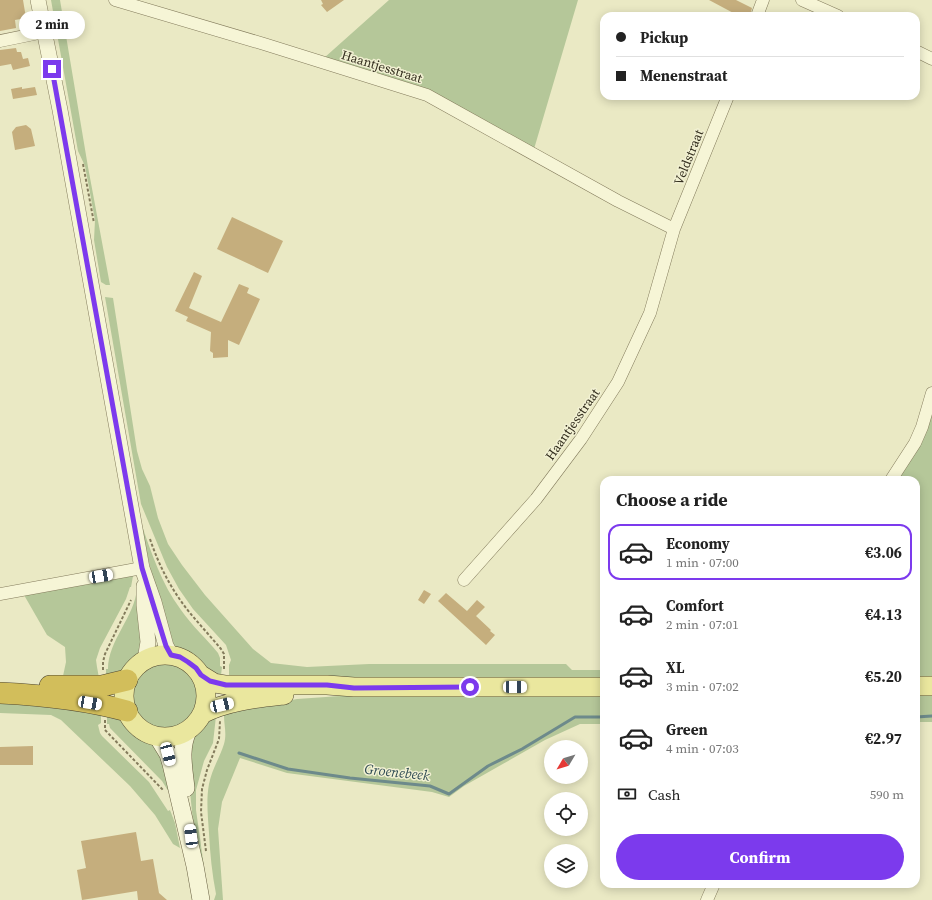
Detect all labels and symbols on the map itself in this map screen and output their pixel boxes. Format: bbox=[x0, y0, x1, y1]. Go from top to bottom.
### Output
callout: 2 min bbox=[19, 11, 85, 39]
street label: Haantjesstraat bbox=[339, 46, 425, 87]
route end bbox=[43, 60, 61, 78]
street label: Veldstraat bbox=[670, 126, 708, 187]
street label: Haantjesstraat bbox=[541, 384, 604, 463]
car bbox=[88, 568, 114, 584]
route start bbox=[461, 678, 479, 696]
car bbox=[503, 681, 527, 693]
car bbox=[77, 695, 103, 711]
car bbox=[209, 696, 235, 714]
north arrow bbox=[544, 740, 588, 784]
car bbox=[159, 741, 177, 767]
water label: Groenebeek bbox=[363, 759, 431, 785]
car bbox=[184, 823, 198, 849]

